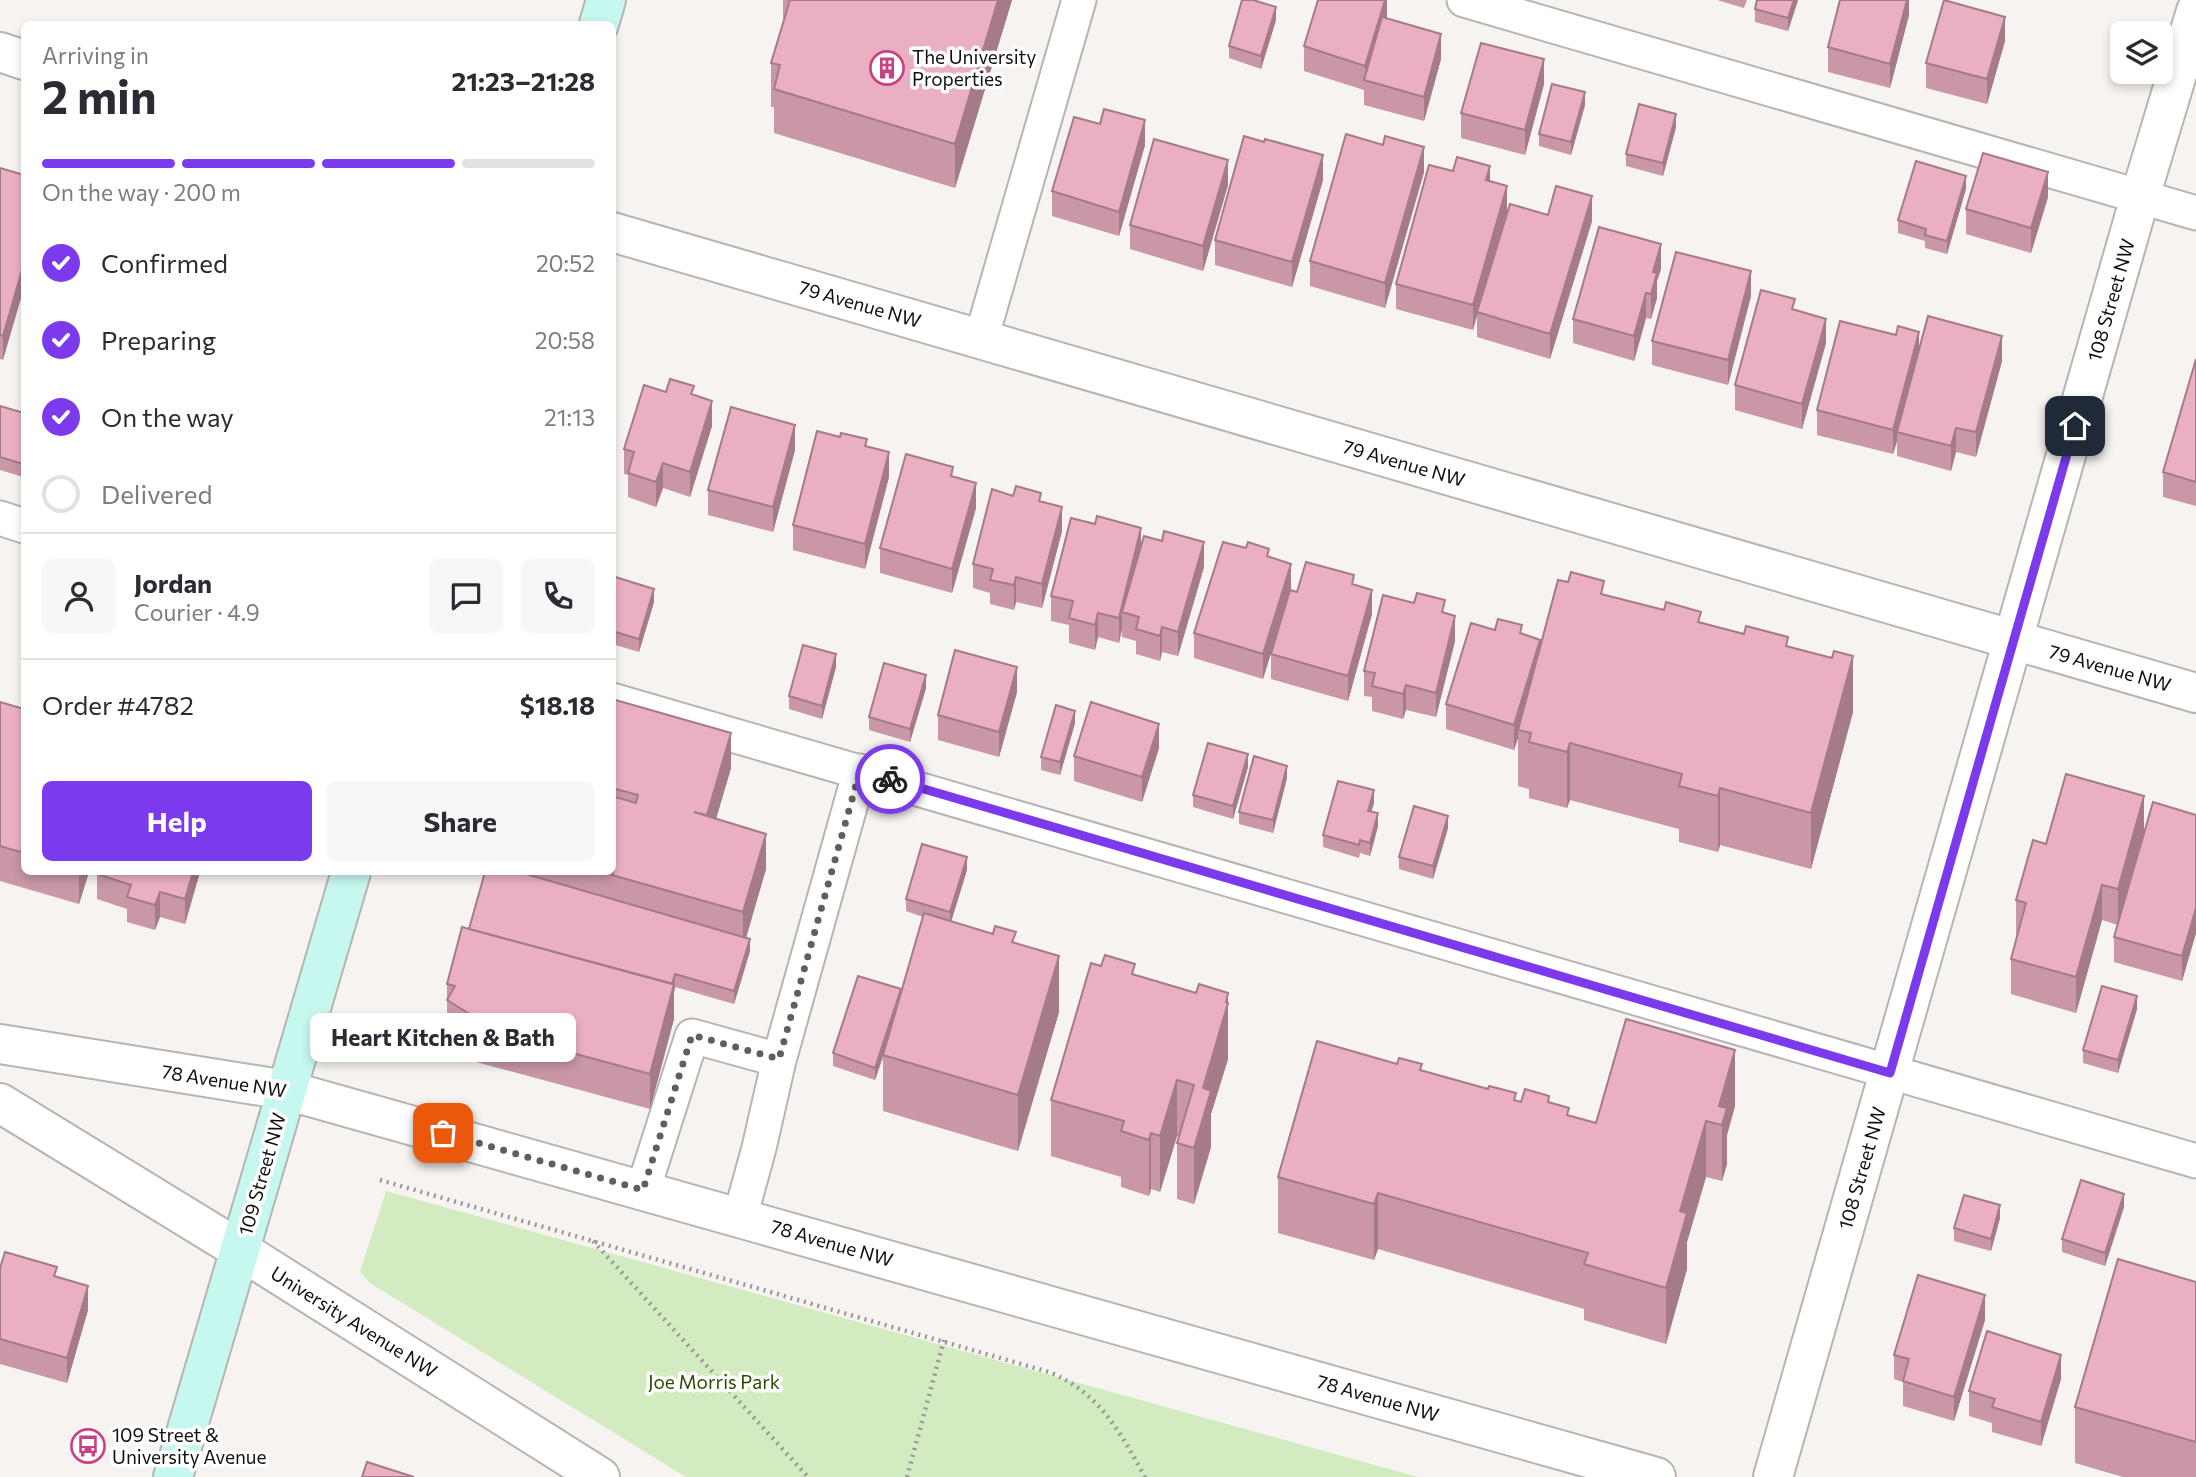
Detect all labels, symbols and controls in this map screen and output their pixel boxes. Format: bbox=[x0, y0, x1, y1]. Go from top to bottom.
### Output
map controls bbox=[2110, 21, 2173, 84]
button: layers bbox=[2110, 21, 2173, 84]
text: Arriving in bbox=[42, 41, 149, 69]
place label: The University Properties bbox=[912, 45, 1036, 90]
building icon: The University Properties bbox=[868, 49, 906, 87]
text: 21:23–21:28 bbox=[452, 65, 595, 96]
text: 2 min bbox=[42, 67, 157, 123]
text: On the way · 200 m bbox=[42, 178, 241, 206]
street label: 108 Street NW bbox=[2082, 236, 2139, 364]
icon: check bbox=[42, 244, 80, 282]
text: Confirmed bbox=[101, 247, 228, 278]
text: 20:52 bbox=[536, 249, 595, 277]
street label: 79 Avenue NW bbox=[796, 275, 924, 332]
icon: check bbox=[42, 321, 80, 359]
text: Preparing bbox=[101, 324, 216, 355]
text: 20:58 bbox=[535, 326, 595, 354]
pin bbox=[2045, 396, 2105, 456]
icon: check bbox=[42, 398, 80, 436]
text: On the way bbox=[101, 401, 234, 432]
text: 21:13 bbox=[544, 403, 595, 431]
icon: home bbox=[2056, 407, 2094, 445]
street label: 79 Avenue NW bbox=[1340, 434, 1468, 491]
text: Delivered bbox=[101, 478, 212, 509]
button: person bbox=[42, 559, 116, 633]
button: chat bbox=[429, 559, 503, 633]
button: phone bbox=[521, 559, 595, 633]
text: Jordan bbox=[134, 567, 212, 598]
text: Courier · 4.9 bbox=[134, 598, 260, 626]
street label: 79 Avenue NW bbox=[2046, 639, 2174, 696]
text: Order #4782 bbox=[42, 689, 194, 720]
text: $18.18 bbox=[520, 689, 595, 720]
courier bbox=[855, 744, 925, 814]
icon: bike bbox=[871, 760, 909, 798]
button: Help bbox=[42, 781, 312, 861]
button: Share bbox=[326, 781, 595, 861]
callout: Heart Kitchen & Bath bbox=[310, 1014, 576, 1063]
text: Heart Kitchen & Bath bbox=[331, 1023, 555, 1051]
street label: 78 Avenue NW bbox=[160, 1059, 288, 1102]
pin bbox=[413, 1103, 473, 1163]
street label: 108 Street NW bbox=[1833, 1104, 1890, 1232]
street label: 109 Street NW bbox=[233, 1110, 290, 1238]
icon: bag bbox=[424, 1114, 462, 1152]
street label: 78 Avenue NW bbox=[768, 1214, 896, 1271]
street label: University Avenue NW bbox=[267, 1261, 442, 1382]
street label: 78 Avenue NW bbox=[1314, 1369, 1442, 1426]
park label: Joe Morris Park bbox=[648, 1370, 780, 1393]
place label: 109 Street & University Avenue bbox=[112, 1423, 266, 1468]
bus stop icon: 109 Street & University Avenue bbox=[69, 1427, 107, 1465]

